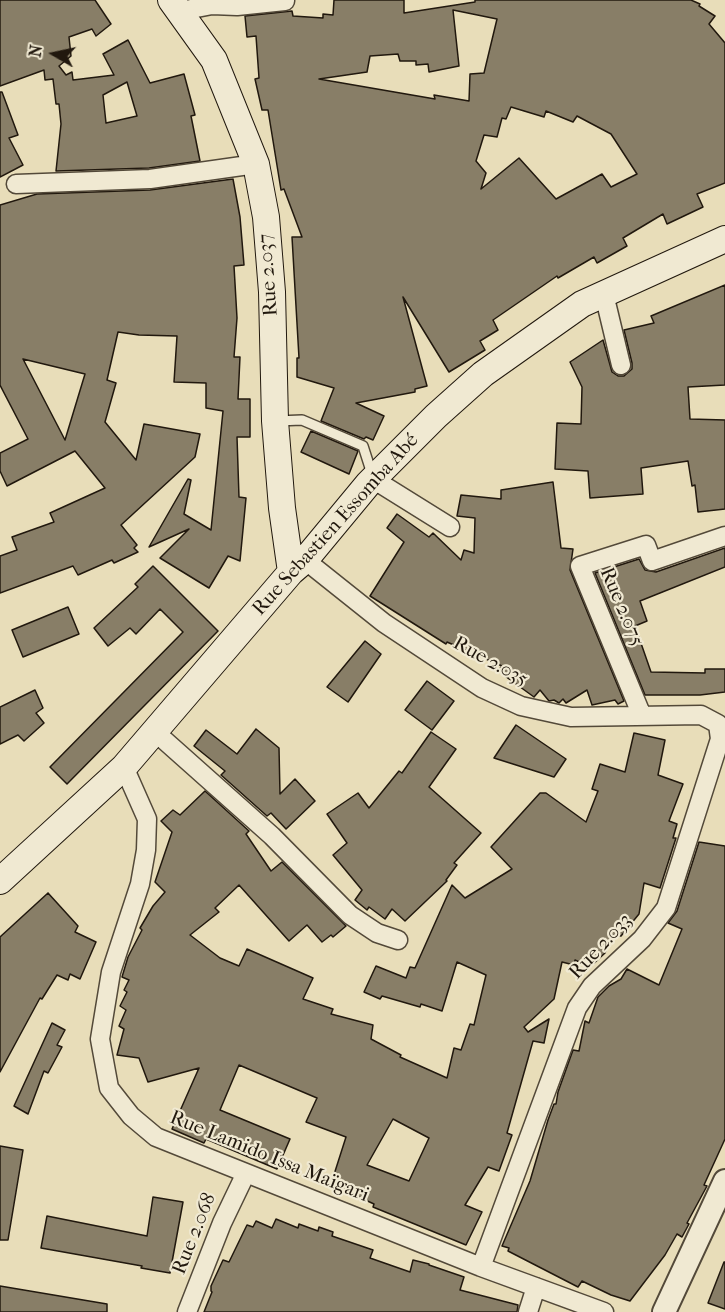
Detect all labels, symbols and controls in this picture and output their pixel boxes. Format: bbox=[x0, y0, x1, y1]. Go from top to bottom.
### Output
north arrow bbox=[24, 24, 84, 84]
text: N bbox=[25, 44, 46, 59]
street label: Rue 2.037 bbox=[254, 233, 284, 317]
street label: Rue Sebastien Essomba Abé bbox=[248, 429, 424, 621]
street label: Rue 2.075 bbox=[594, 564, 648, 650]
street label: Rue 2.035 bbox=[448, 632, 532, 692]
street label: Rue 2.033 bbox=[565, 909, 637, 985]
street label: Rue Lamido Issa Maïgari bbox=[166, 1106, 372, 1208]
street label: Rue 2.068 bbox=[168, 1190, 222, 1278]

